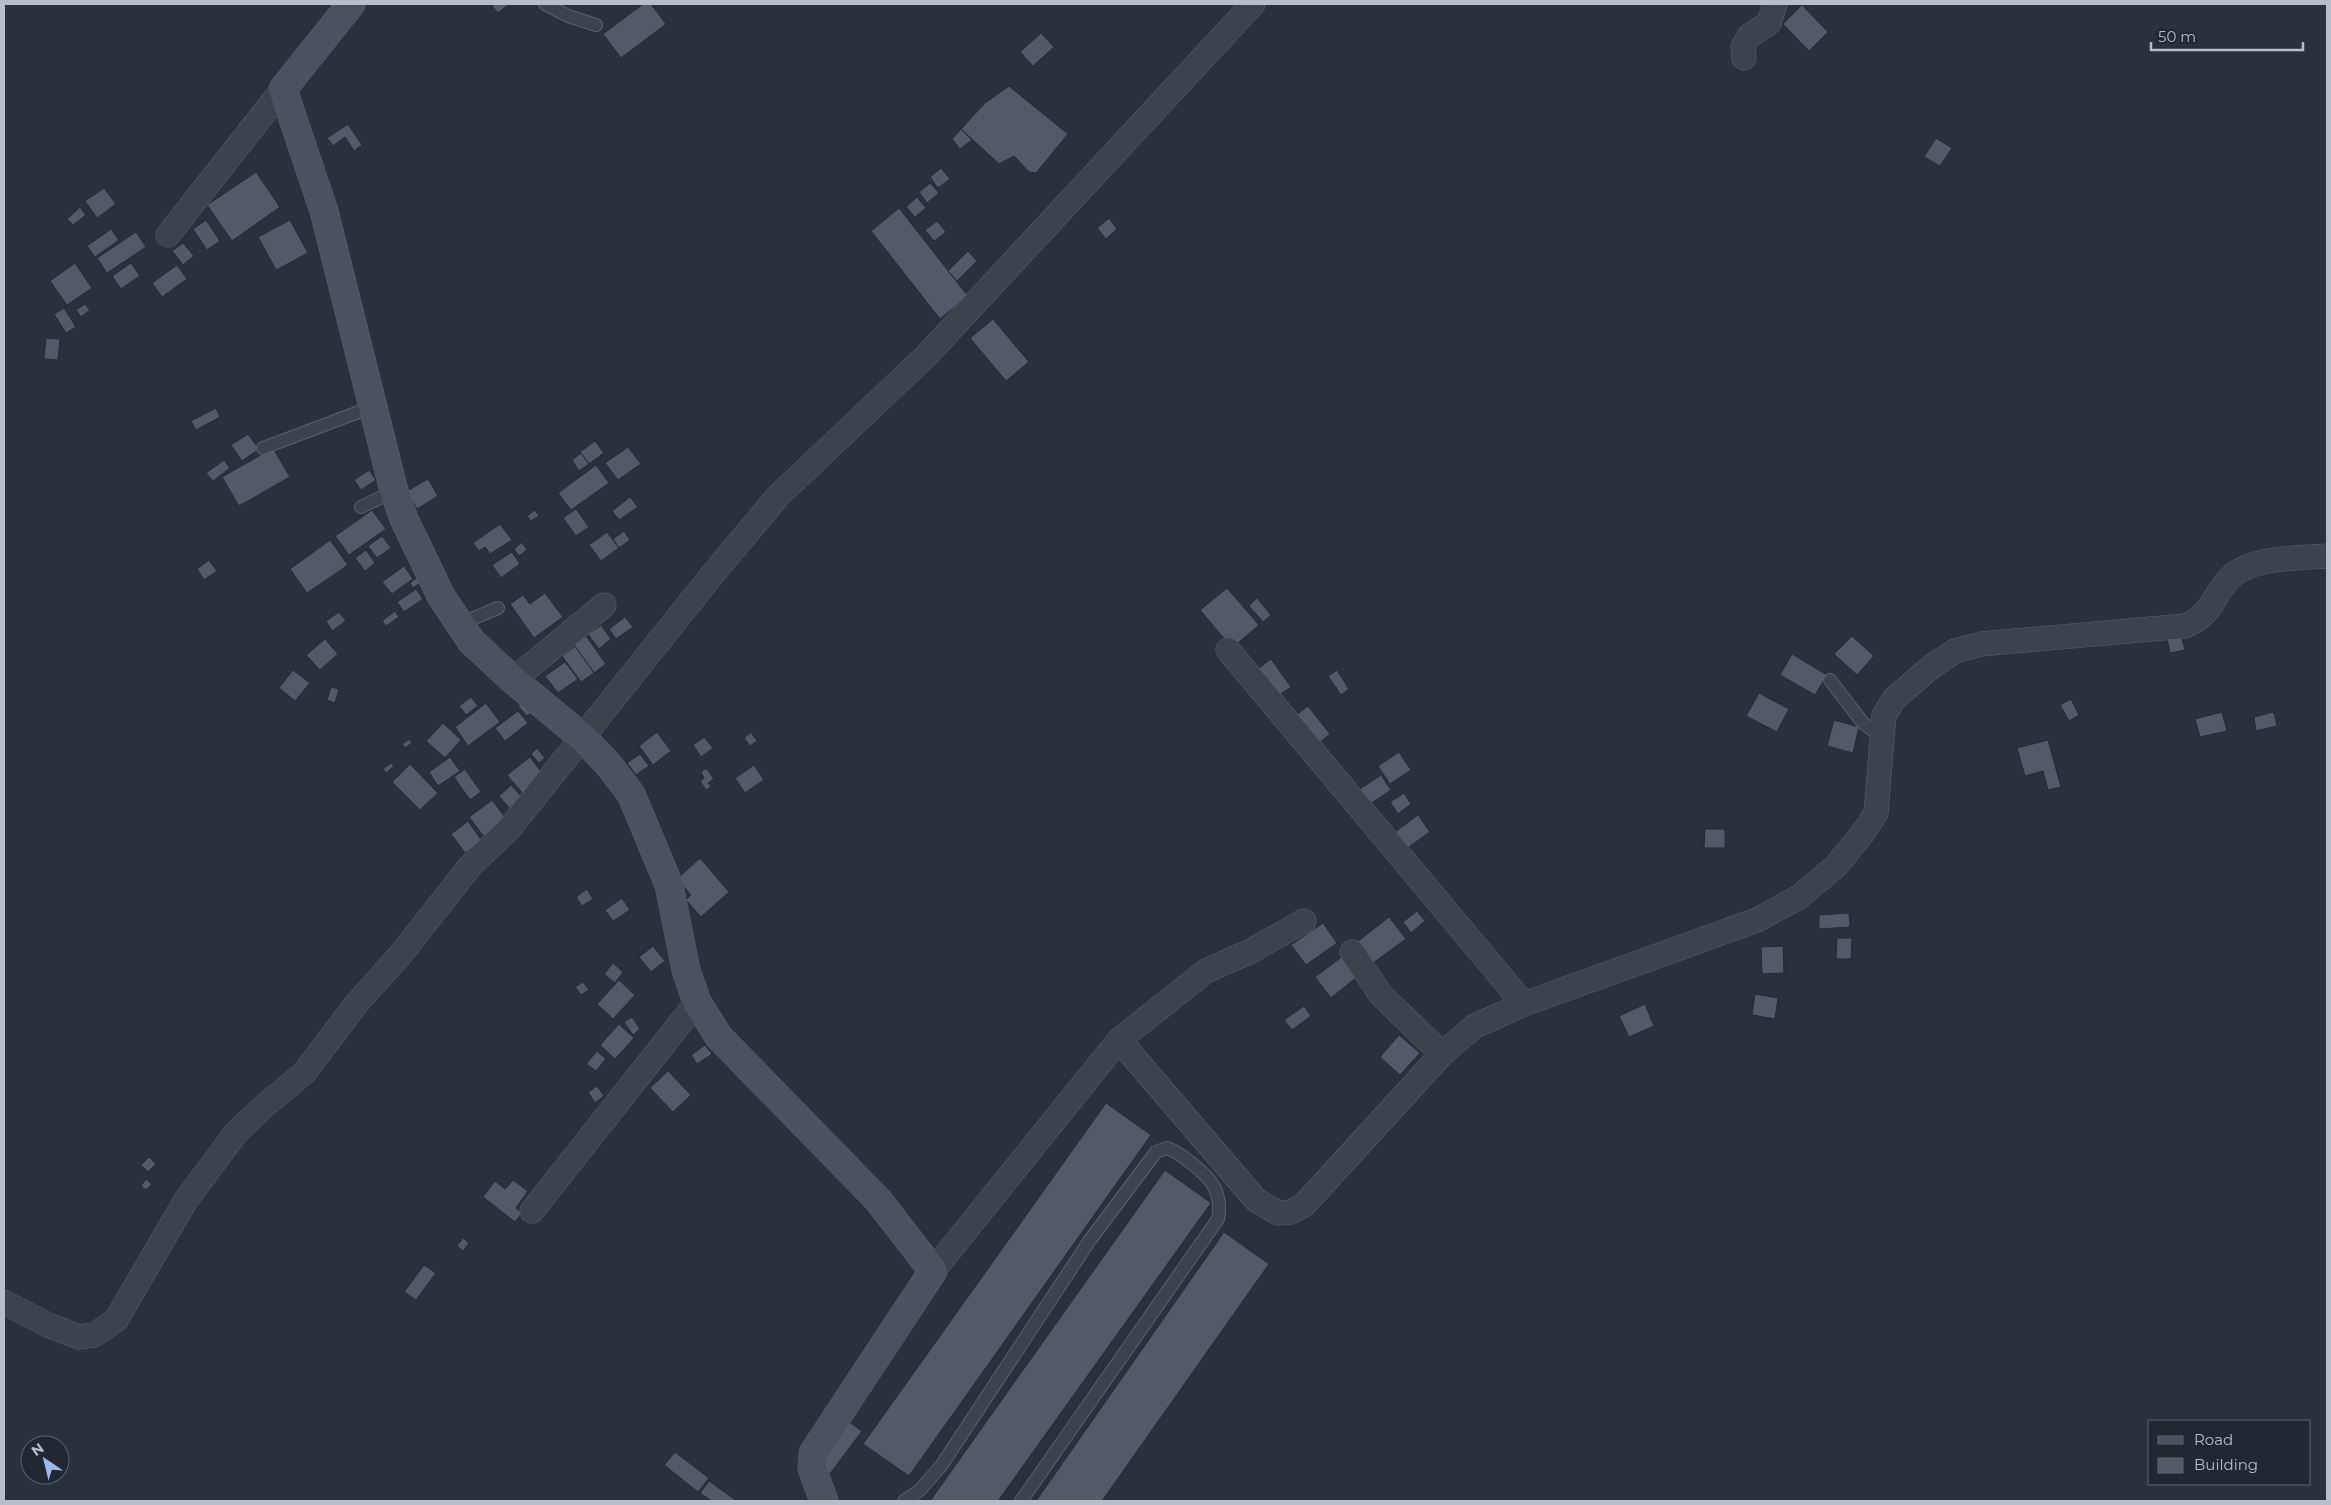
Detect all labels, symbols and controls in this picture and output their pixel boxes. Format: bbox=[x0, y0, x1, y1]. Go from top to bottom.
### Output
scale bar bbox=[2151, 20, 2304, 52]
text: 50 m bbox=[2158, 27, 2196, 46]
legend bbox=[2148, 1420, 2311, 1485]
text: Road bbox=[2194, 1430, 2233, 1449]
north arrow bbox=[20, 1435, 70, 1485]
text: N bbox=[28, 1439, 47, 1460]
text: Building bbox=[2194, 1455, 2258, 1474]

